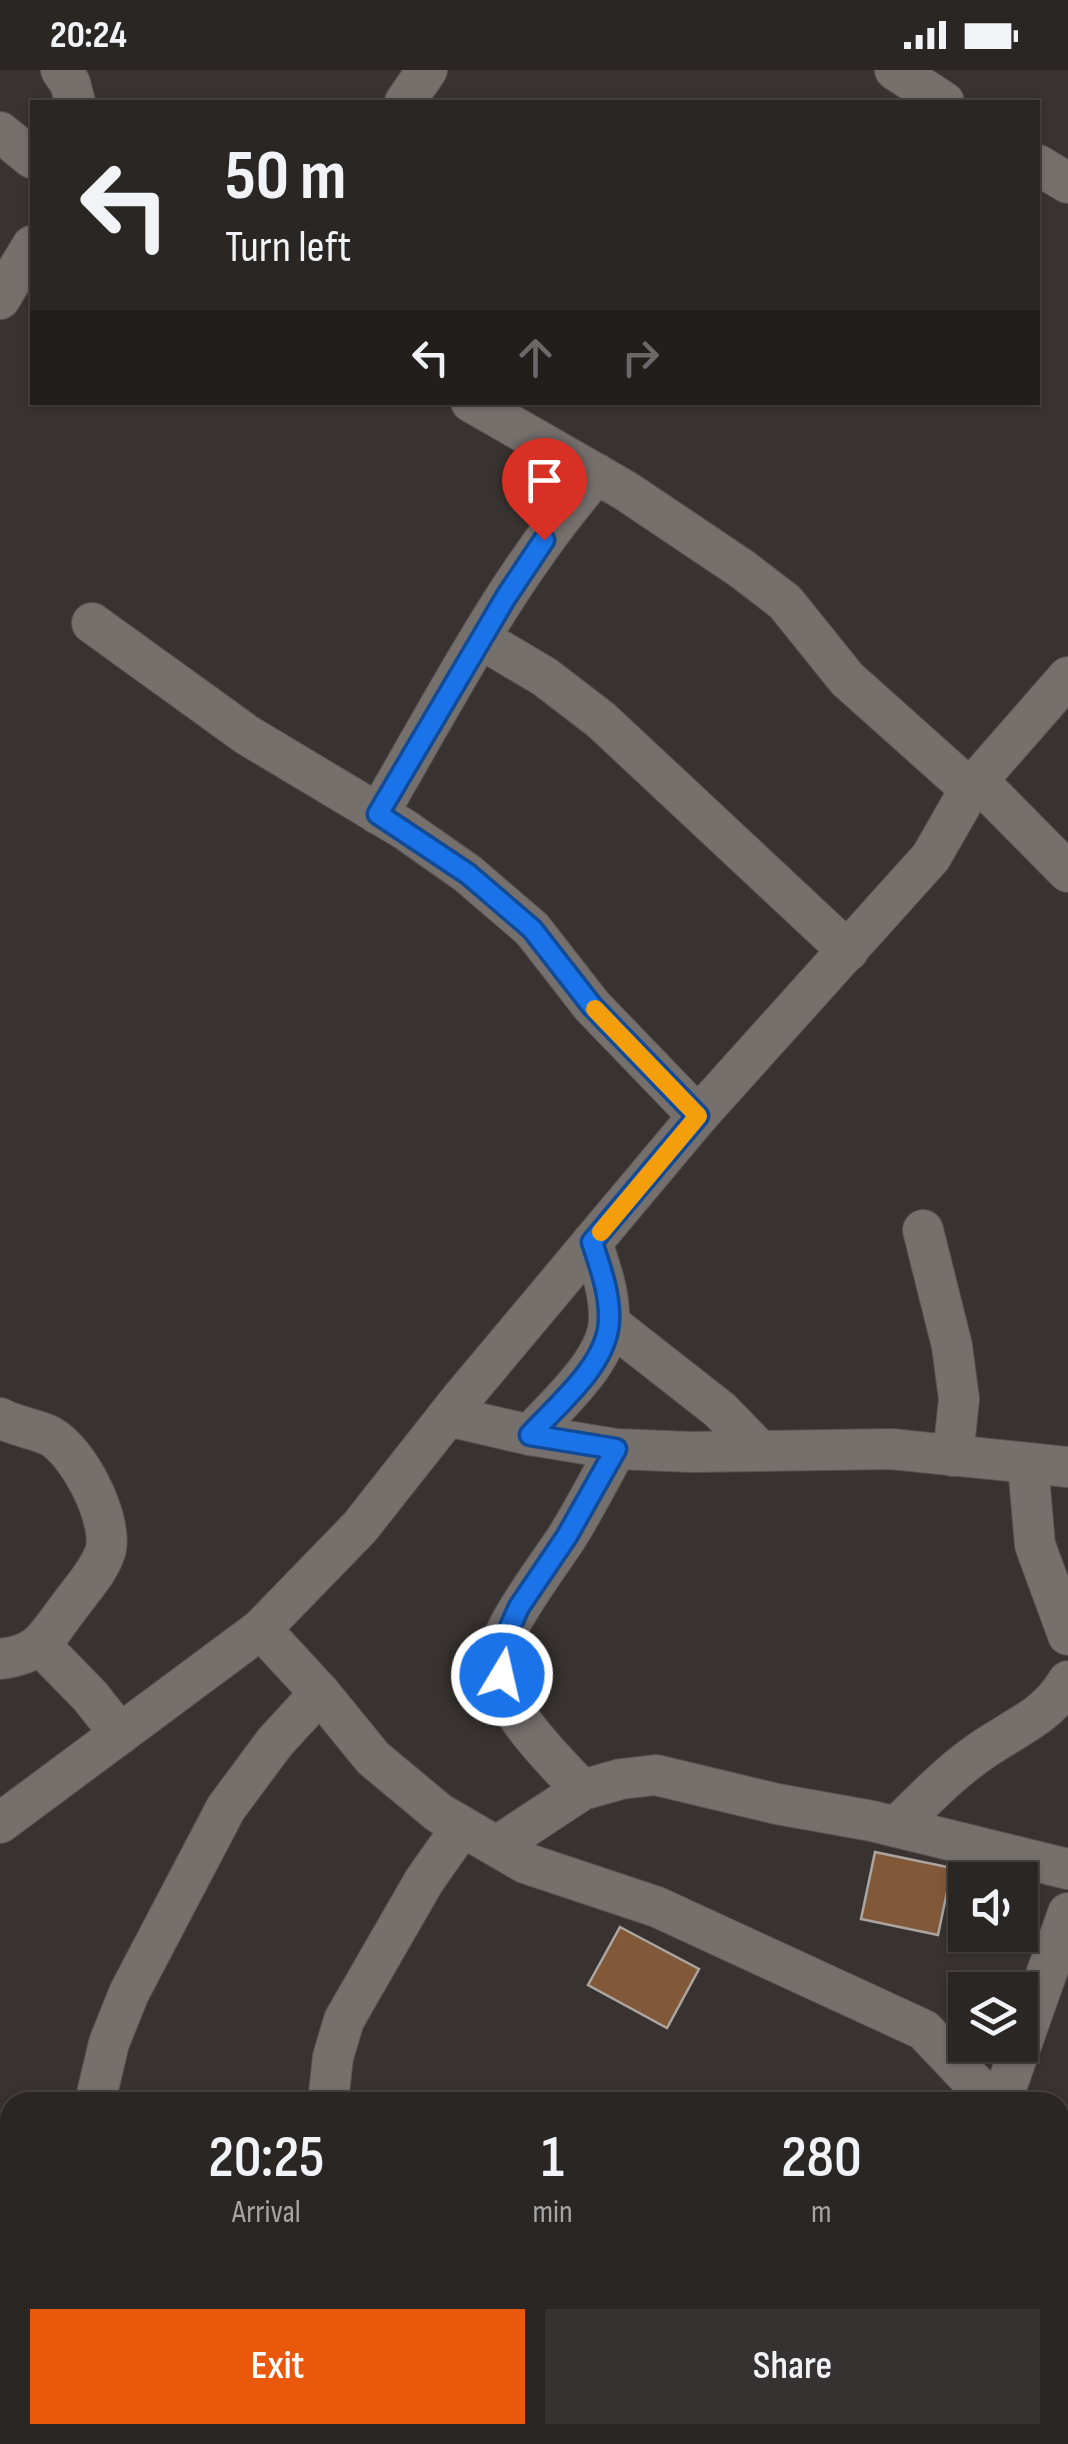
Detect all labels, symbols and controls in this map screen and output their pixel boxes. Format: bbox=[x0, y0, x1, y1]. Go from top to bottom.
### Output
text: 20:24 bbox=[50, 13, 127, 58]
text: 50 m bbox=[225, 135, 346, 219]
icon: left bbox=[60, 140, 190, 270]
text: Turn left bbox=[225, 220, 351, 275]
icon: left bbox=[403, 330, 458, 385]
icon: ahead bbox=[508, 330, 563, 385]
icon: right bbox=[613, 330, 668, 385]
pin bbox=[502, 438, 587, 541]
icon: arrive bbox=[517, 453, 572, 508]
position arrow bbox=[450, 1623, 554, 1727]
map controls bbox=[948, 1862, 1038, 2062]
button: sound bbox=[948, 1862, 1038, 1952]
button: layers bbox=[948, 1972, 1038, 2062]
text: 20:25 bbox=[208, 2122, 324, 2194]
text: 1 bbox=[541, 2122, 564, 2194]
text: 280 bbox=[781, 2122, 862, 2194]
text: Arrival bbox=[232, 2193, 301, 2232]
text: min bbox=[533, 2193, 573, 2232]
text: m bbox=[811, 2193, 832, 2232]
button: Exit bbox=[30, 2309, 525, 2424]
button: Share bbox=[545, 2309, 1040, 2424]

